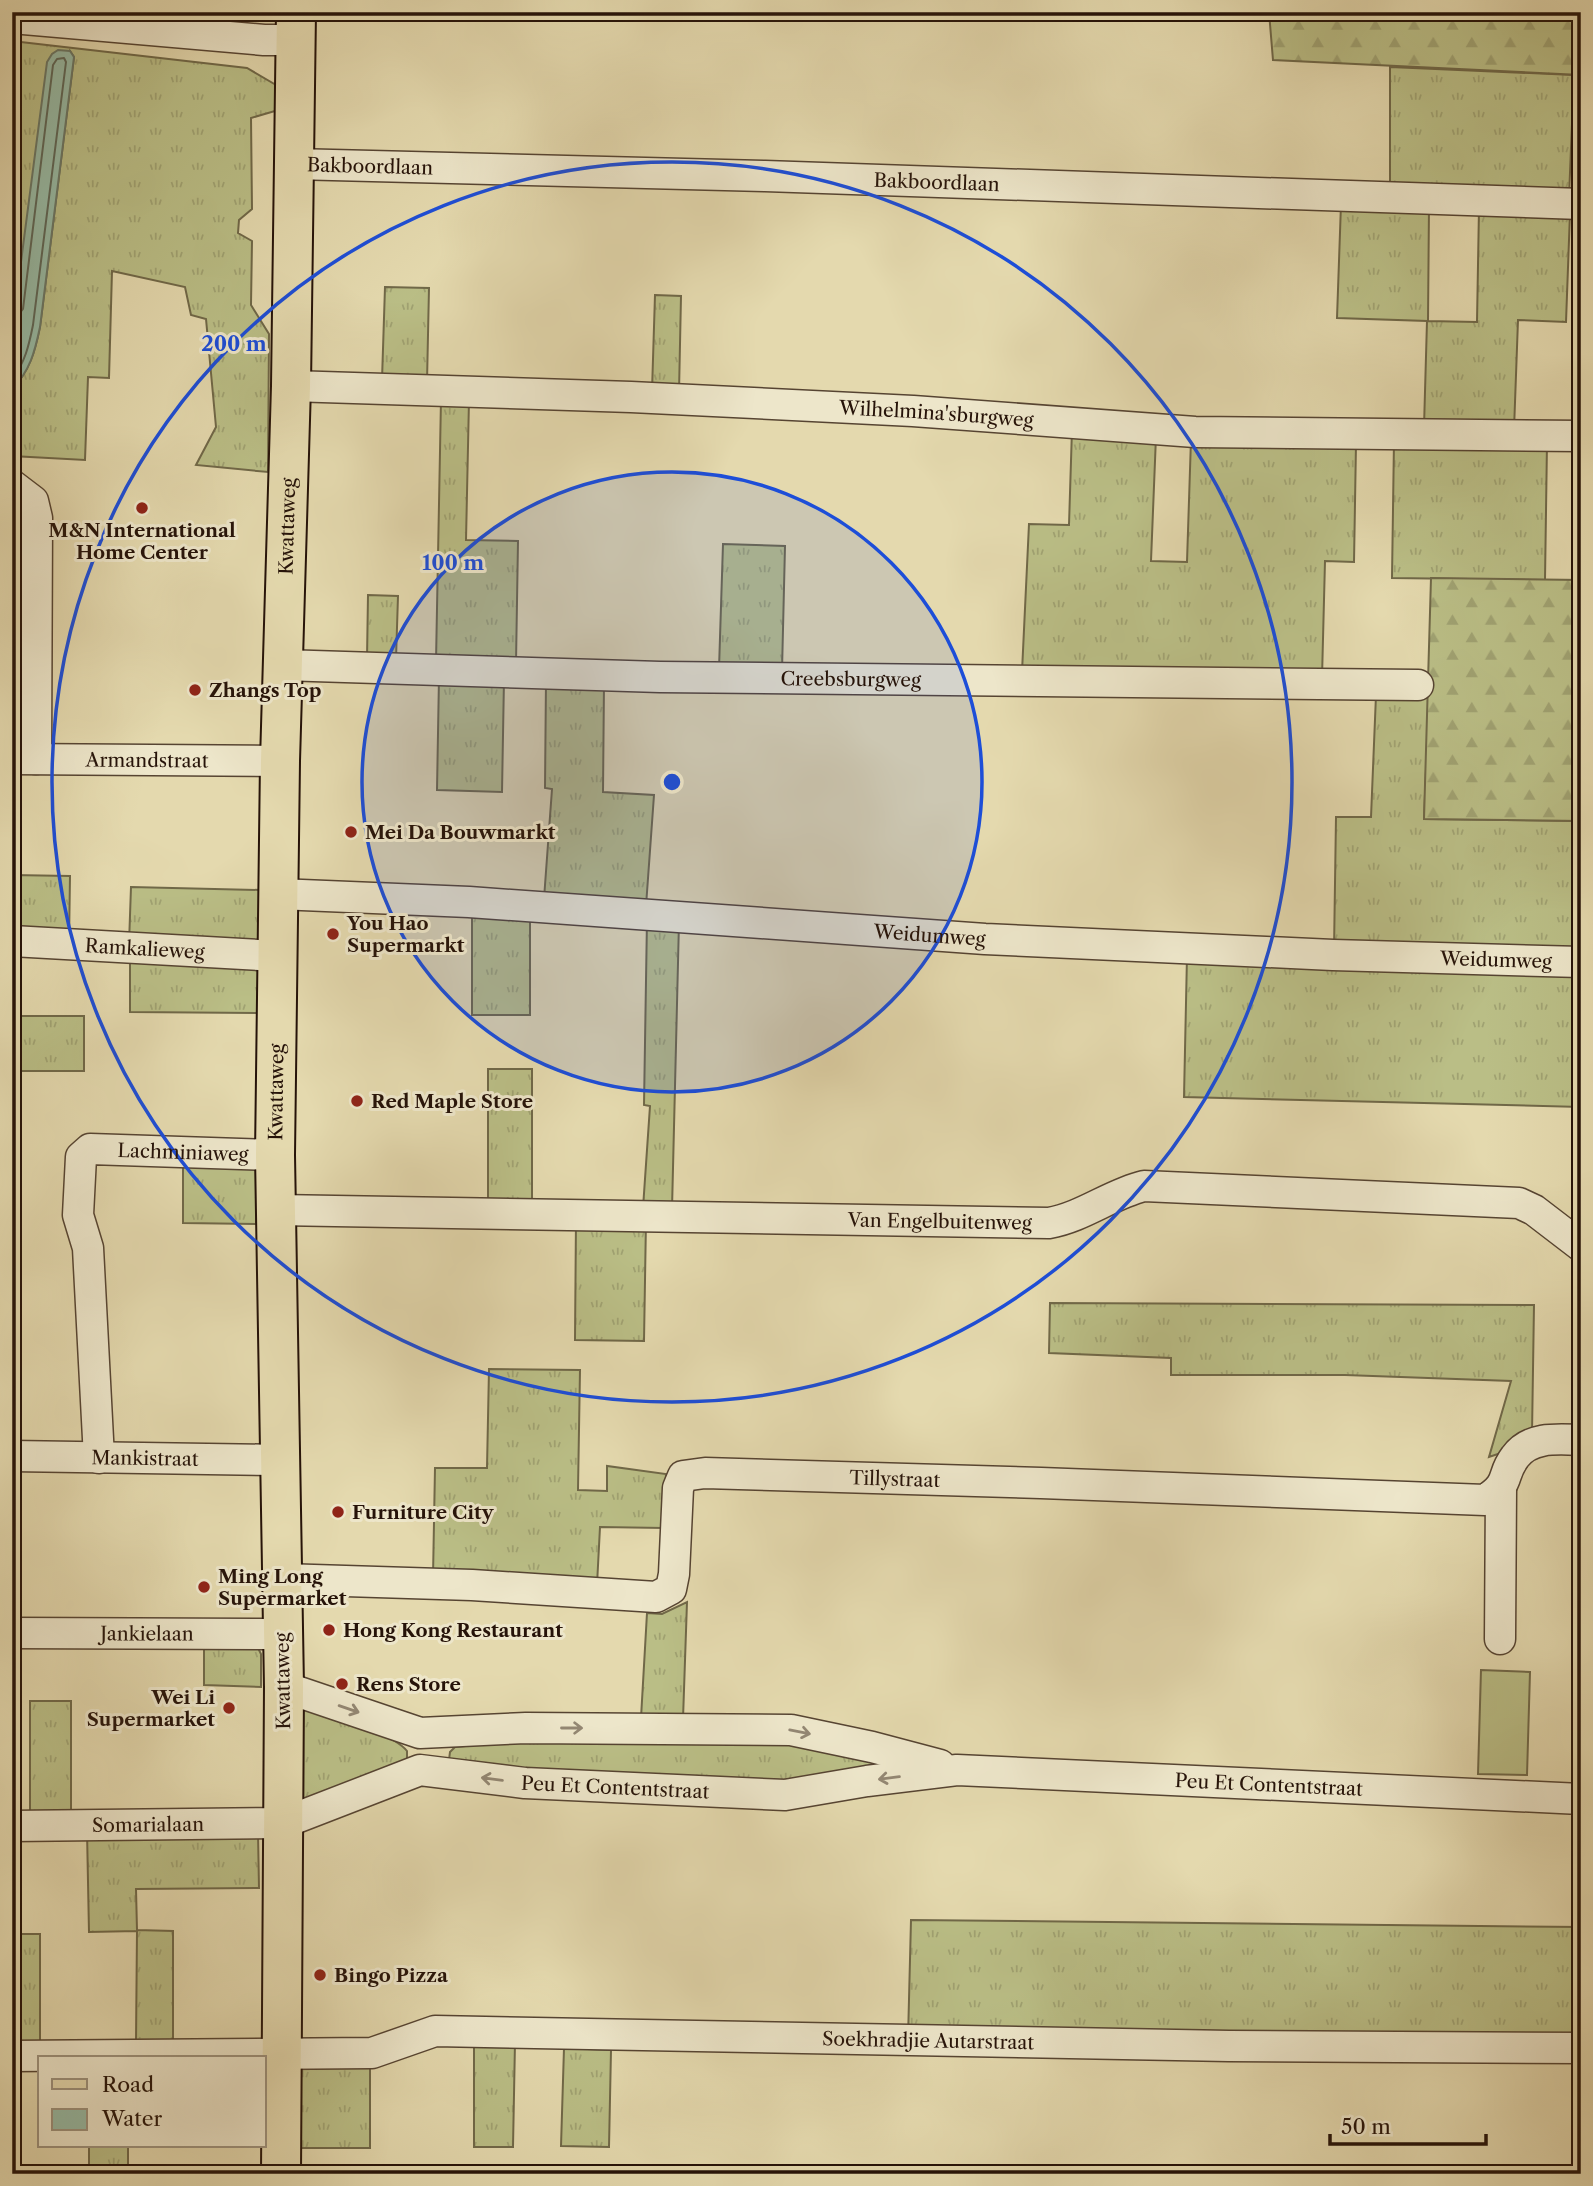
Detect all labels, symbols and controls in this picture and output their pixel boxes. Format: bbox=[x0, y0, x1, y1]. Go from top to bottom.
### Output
street label: Bakboordlaan bbox=[307, 153, 433, 179]
street label: Bakboordlaan bbox=[873, 168, 1000, 196]
text: 200 m bbox=[201, 331, 267, 356]
street label: Wilhelmina'sburgweg bbox=[838, 396, 1035, 432]
street label: Kwattaweg bbox=[274, 476, 300, 575]
marker: M&N International Home Center bbox=[134, 500, 150, 516]
place label: M&N International Home Center bbox=[48, 519, 236, 564]
text: 100 m bbox=[422, 550, 484, 575]
street label: Creebsburgweg bbox=[780, 667, 922, 691]
place label: Zhangs Top bbox=[209, 679, 322, 702]
marker: Zhangs Top bbox=[187, 682, 203, 698]
street label: Armandstraat bbox=[84, 748, 209, 772]
centre of rings bbox=[660, 770, 684, 794]
place label: Mei Da Bouwmarkt bbox=[365, 821, 556, 844]
marker: Mei Da Bouwmarkt bbox=[343, 824, 359, 840]
place label: You Hao Supermarkt bbox=[346, 912, 465, 957]
street label: Weidumweg bbox=[872, 919, 987, 951]
marker: You Hao Supermarkt bbox=[325, 926, 341, 942]
street label: Ramkalieweg bbox=[84, 934, 206, 963]
street label: Weidumweg bbox=[1439, 946, 1553, 973]
street label: Kwattaweg bbox=[264, 1042, 288, 1141]
place label: Red Maple Store bbox=[371, 1090, 533, 1113]
marker: Red Maple Store bbox=[349, 1093, 365, 1109]
street label: Lachminiaweg bbox=[117, 1138, 250, 1166]
street label: Van Engelbuitenweg bbox=[847, 1208, 1033, 1234]
street label: Mankistraat bbox=[91, 1446, 199, 1470]
street label: Tillystraat bbox=[849, 1466, 941, 1492]
place label: Furniture City bbox=[352, 1501, 495, 1524]
marker: Furniture City bbox=[330, 1504, 346, 1520]
place label: Ming Long Supermarket bbox=[218, 1565, 347, 1610]
marker: Ming Long Supermarket bbox=[196, 1579, 212, 1595]
place label: Hong Kong Restaurant bbox=[343, 1619, 563, 1642]
street label: Jankielaan bbox=[97, 1622, 194, 1645]
marker: Hong Kong Restaurant bbox=[321, 1622, 337, 1638]
street label: Kwattaweg bbox=[271, 1631, 295, 1730]
place label: Rens Store bbox=[356, 1673, 461, 1696]
marker: Rens Store bbox=[334, 1676, 350, 1692]
place label: Wei Li Supermarket bbox=[87, 1686, 215, 1731]
marker: Wei Li Supermarket bbox=[221, 1700, 237, 1716]
one-way arrow bbox=[338, 1703, 360, 1716]
one-way arrow bbox=[561, 1721, 584, 1735]
one-way arrow bbox=[788, 1726, 811, 1740]
street label: Peu Et Contentstraat bbox=[1174, 1769, 1364, 1800]
street label: Peu Et Contentstraat bbox=[521, 1771, 710, 1803]
one-way arrow bbox=[481, 1772, 504, 1785]
one-way arrow bbox=[879, 1772, 901, 1785]
street label: Somarialaan bbox=[92, 1812, 204, 1837]
place label: Bingo Pizza bbox=[334, 1964, 449, 1987]
marker: Bingo Pizza bbox=[312, 1967, 328, 1983]
street label: Soekhradjie Autarstraat bbox=[822, 2027, 1035, 2054]
legend bbox=[38, 2056, 266, 2148]
text: Road bbox=[102, 2072, 154, 2097]
scale bar bbox=[1330, 2102, 1486, 2146]
text: Water bbox=[101, 2106, 162, 2131]
text: 50 m bbox=[1341, 2114, 1391, 2139]

